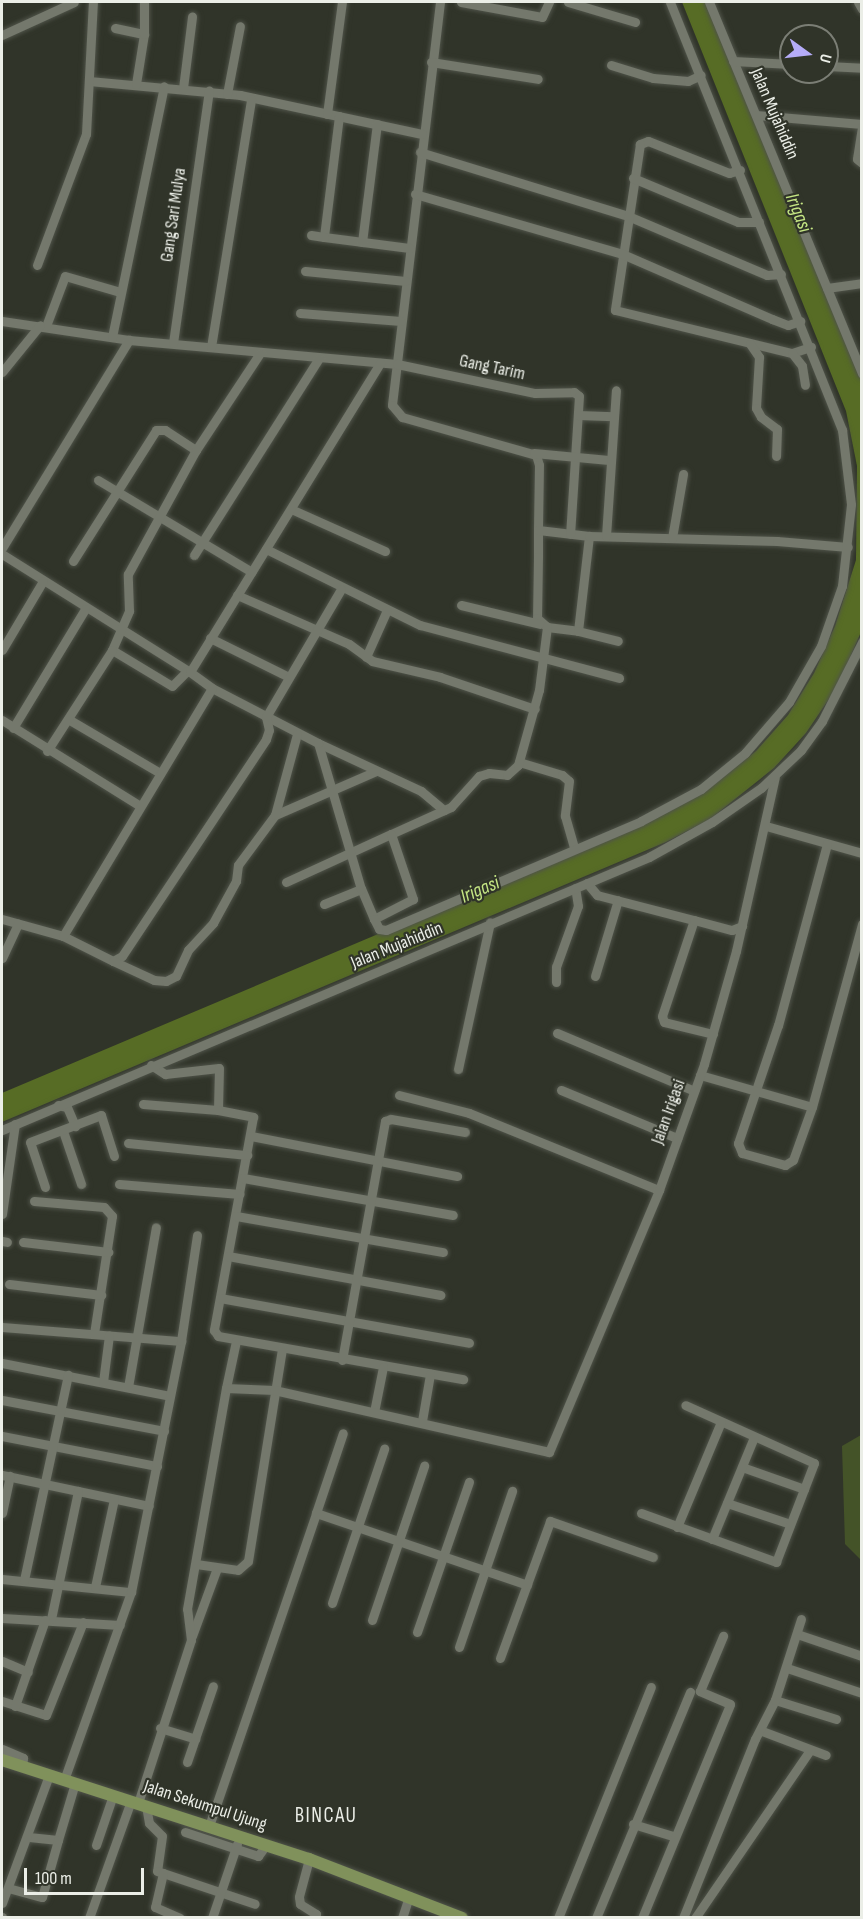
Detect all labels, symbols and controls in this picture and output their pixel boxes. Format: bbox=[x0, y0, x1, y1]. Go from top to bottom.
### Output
north arrow bbox=[779, 24, 839, 84]
text: U bbox=[815, 52, 835, 65]
street label: Jalan Mujahiddin bbox=[745, 65, 803, 163]
street label: Gang Sari Mulya bbox=[157, 167, 191, 263]
water label: Irigasi bbox=[779, 190, 817, 236]
street label: Gang Tarim bbox=[457, 351, 527, 385]
water label: Irigasi bbox=[457, 871, 503, 909]
street label: Jalan Mujahiddin bbox=[348, 918, 446, 974]
street label: Jalan Irigasi bbox=[647, 1077, 691, 1147]
street label: Jalan Sekumpul Ujung bbox=[141, 1776, 269, 1836]
district label: BINCAU bbox=[295, 1803, 357, 1829]
scale bar bbox=[27, 1856, 147, 1894]
text: 100 m bbox=[35, 1868, 72, 1889]

